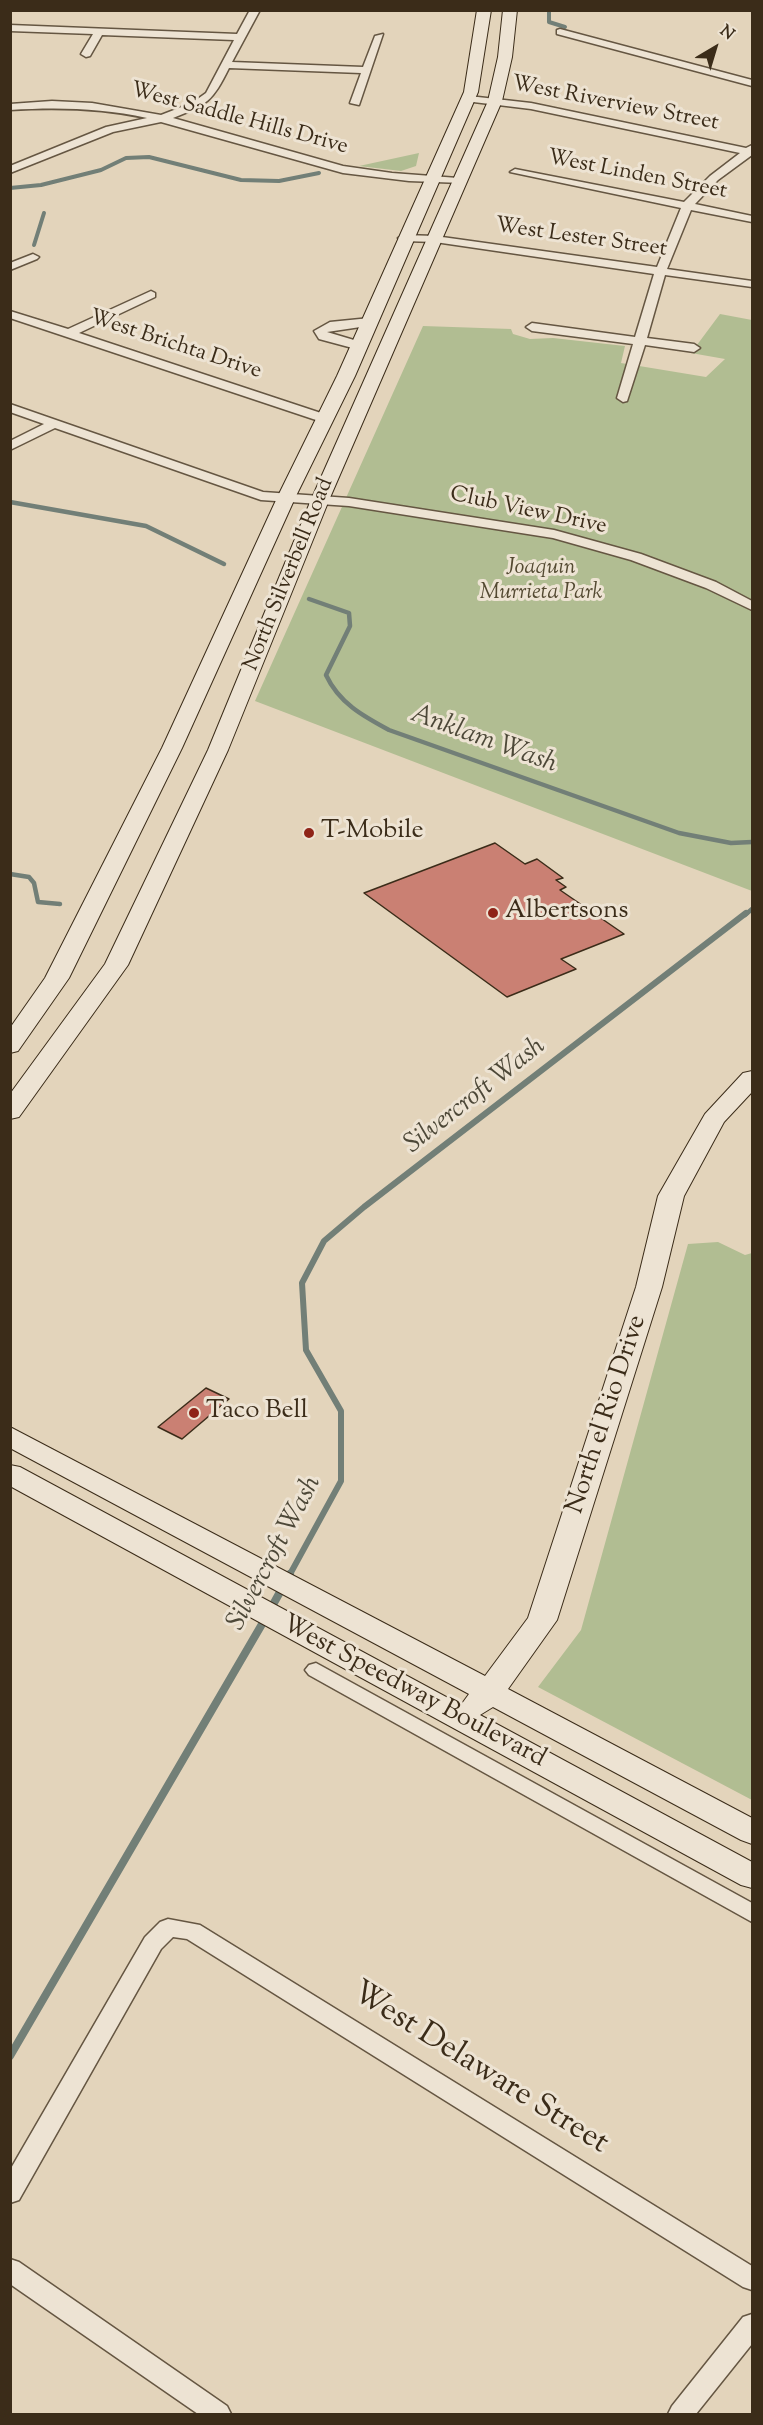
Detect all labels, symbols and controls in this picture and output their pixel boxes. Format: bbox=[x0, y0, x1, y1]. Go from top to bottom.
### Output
north arrow bbox=[685, 18, 745, 78]
text: N bbox=[714, 20, 739, 46]
street label: West Riverview Street bbox=[509, 72, 721, 138]
street label: West Saddle Hills Drive bbox=[127, 78, 351, 162]
street label: West Linden Street bbox=[545, 146, 729, 206]
street label: West Lester Street bbox=[493, 214, 669, 264]
street label: West Brichta Drive bbox=[86, 306, 264, 386]
street label: North Silverbell Road bbox=[239, 475, 341, 675]
street label: Club View Drive bbox=[447, 483, 609, 541]
park label: Joaquin Murrieta Park bbox=[480, 556, 602, 608]
water label: Anklam Wash bbox=[405, 699, 561, 783]
place label: T-Mobile bbox=[321, 817, 424, 849]
marker: T-Mobile bbox=[302, 826, 316, 840]
place label: Albertsons bbox=[505, 897, 629, 929]
marker: Albertsons bbox=[486, 906, 500, 920]
water label: Silvercroft Wash bbox=[399, 1032, 553, 1162]
street label: North el Rio Drive bbox=[561, 1312, 655, 1518]
place label: Taco Bell bbox=[206, 1397, 308, 1429]
marker: Taco Bell bbox=[187, 1406, 201, 1420]
water label: Silvercroft Wash bbox=[222, 1471, 330, 1637]
street label: West Speedway Boulevard bbox=[275, 1610, 551, 1776]
street label: West Delaware Street bbox=[343, 1975, 615, 2165]

